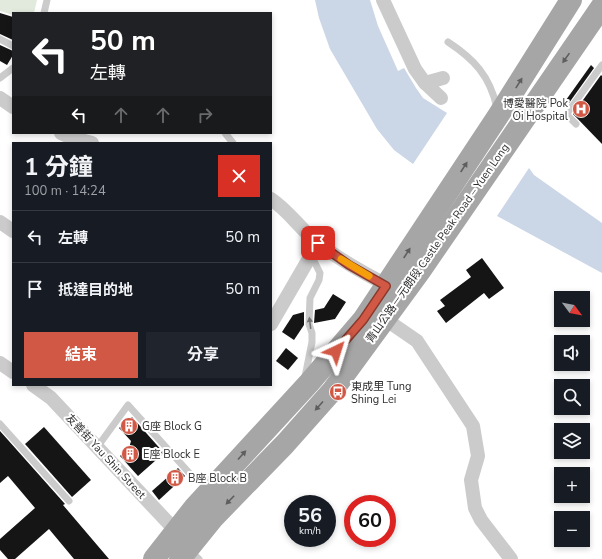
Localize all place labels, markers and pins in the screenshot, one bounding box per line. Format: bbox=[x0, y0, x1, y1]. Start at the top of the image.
place label: 博愛醫院 Pok Oi Hospital bbox=[503, 96, 569, 124]
hospital icon: 博愛醫院 Pok Oi Hospital bbox=[571, 99, 591, 119]
pin bbox=[301, 226, 335, 260]
place label: 東成里 Tung Shing Lei bbox=[351, 379, 412, 407]
bus stop icon: 東成里 Tung Shing Lei bbox=[328, 382, 348, 402]
building icon: G座 Block G bbox=[119, 416, 139, 436]
place label: G座 Block G bbox=[142, 419, 202, 434]
building icon: E座 Block E bbox=[120, 444, 140, 464]
place label: E座 Block E bbox=[143, 447, 200, 462]
building icon: B座 Block B bbox=[165, 468, 185, 488]
place label: B座 Block B bbox=[188, 471, 247, 486]

